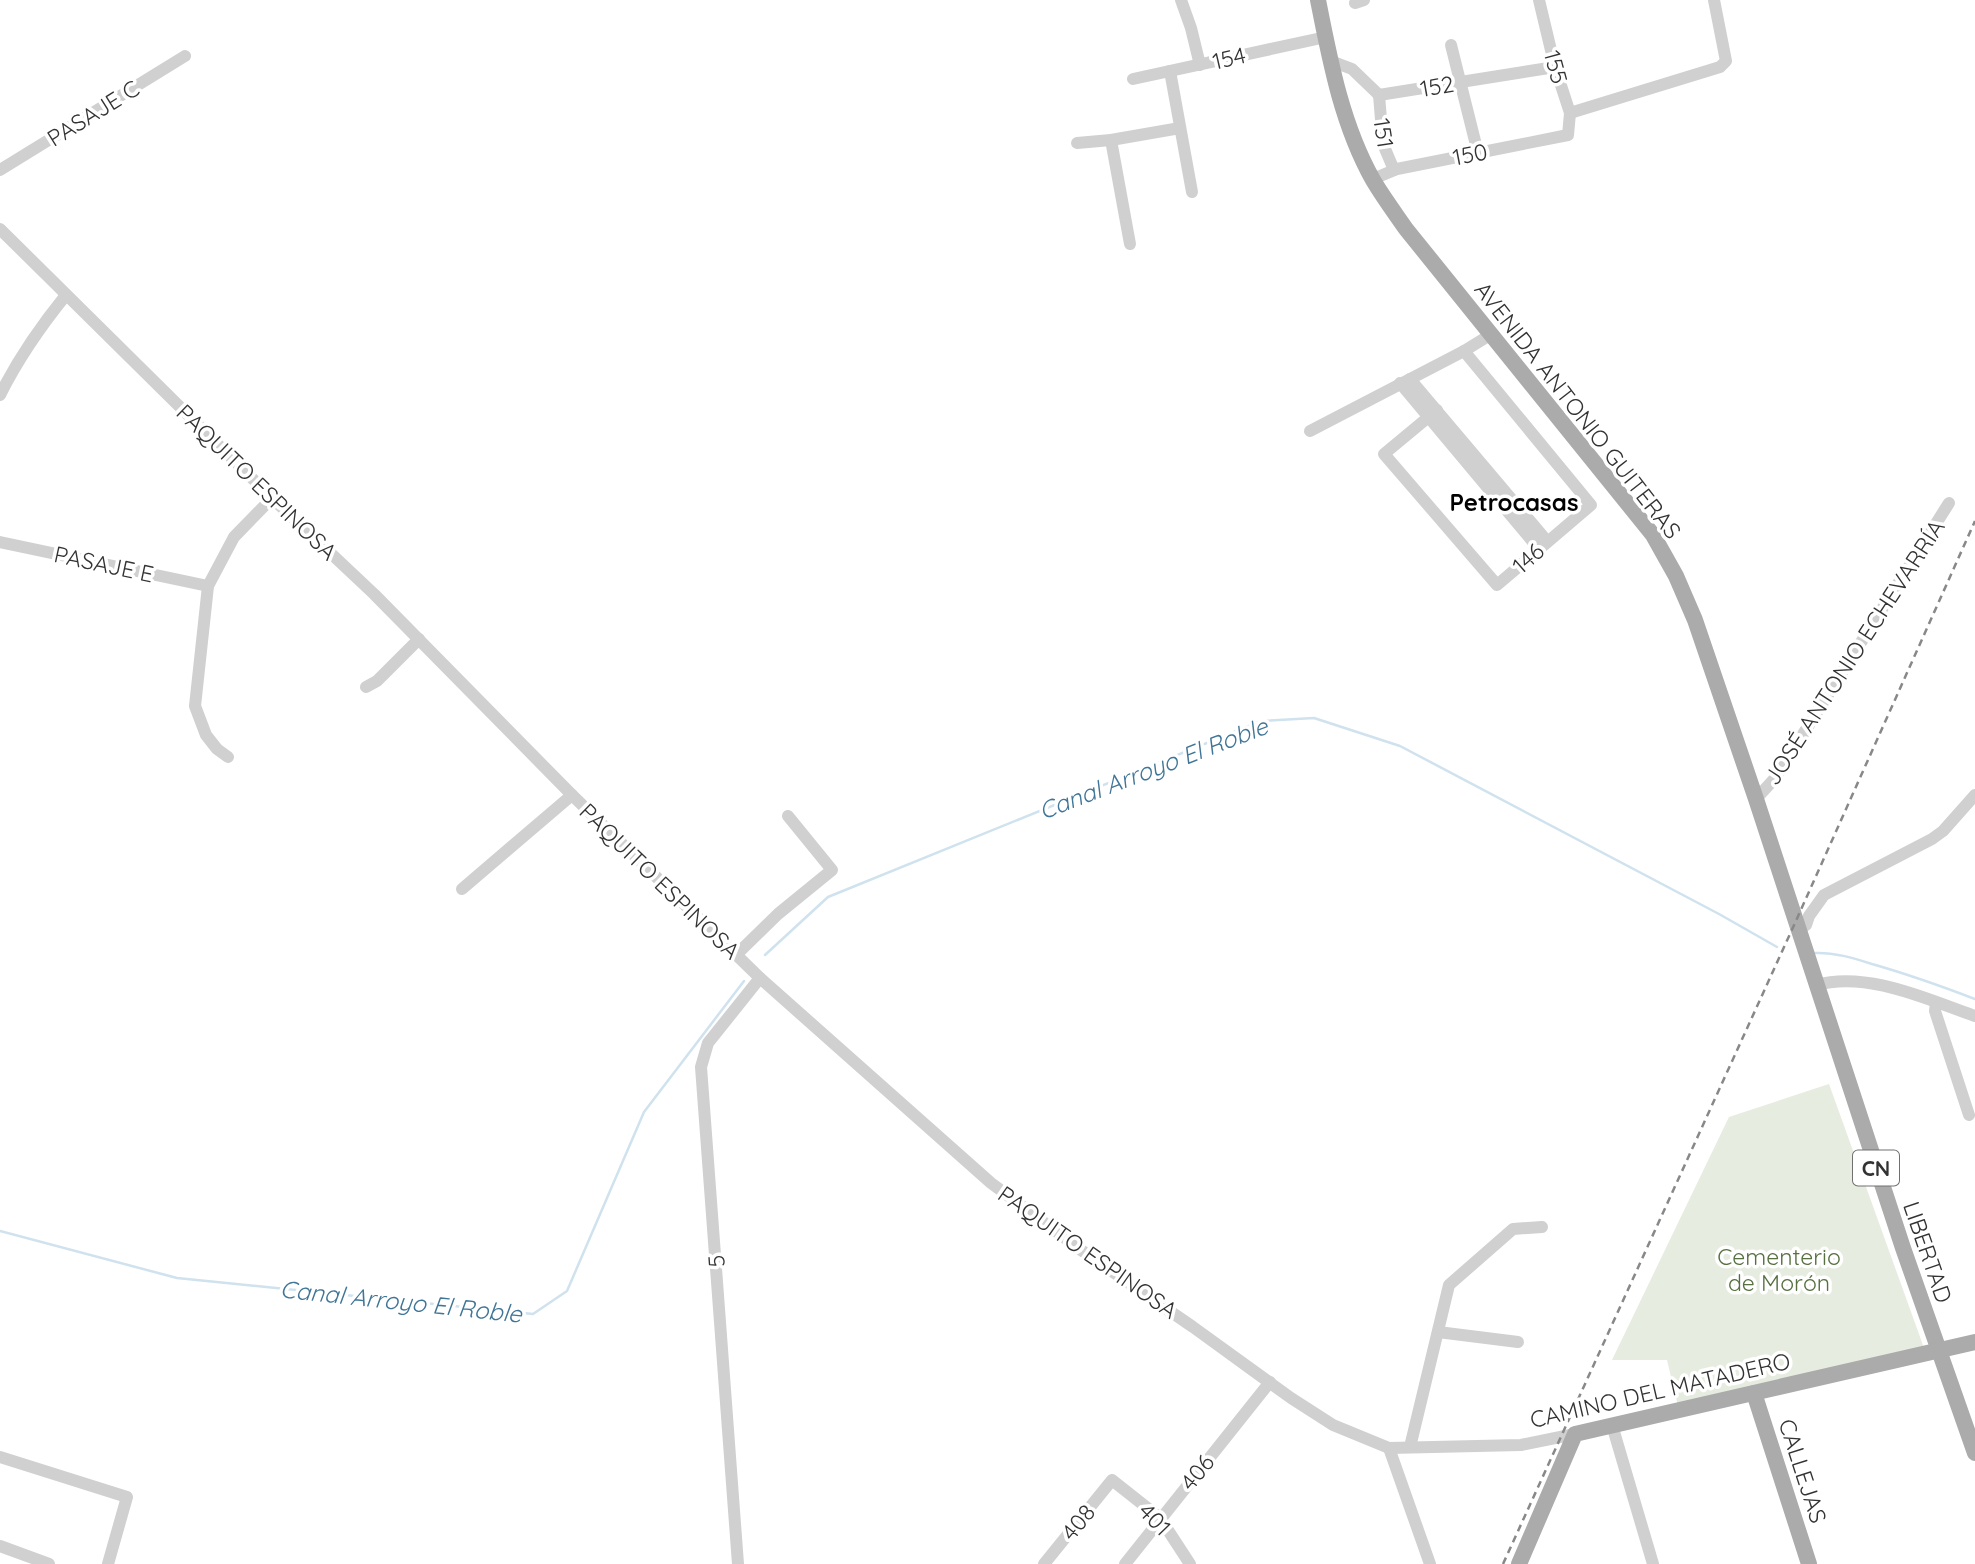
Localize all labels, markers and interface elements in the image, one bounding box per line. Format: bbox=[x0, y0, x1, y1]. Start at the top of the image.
street label: 154 bbox=[1210, 40, 1248, 76]
street label: 155 bbox=[1538, 47, 1574, 87]
street label: 152 bbox=[1418, 69, 1456, 103]
street label: PASAJE C bbox=[42, 73, 144, 153]
street label: 151 bbox=[1367, 116, 1401, 150]
street label: 150 bbox=[1450, 136, 1490, 172]
street label: AVENIDA ANTONIO GUITERAS bbox=[1469, 276, 1687, 544]
street label: PAQUITO ESPINOSA bbox=[171, 398, 344, 566]
district label: Petrocasas bbox=[1449, 487, 1579, 517]
street label: JOSÉ ANTONIO ECHEVARRÍA bbox=[1757, 514, 1951, 790]
street label: 146 bbox=[1506, 536, 1550, 580]
street label: PASAJE E bbox=[52, 539, 156, 589]
water label: Canal Arroyo El Roble bbox=[1034, 710, 1273, 826]
street label: PAQUITO ESPINOSA bbox=[574, 797, 747, 965]
road number: CN bbox=[1853, 1150, 1899, 1186]
street label: PAQUITO ESPINOSA bbox=[993, 1179, 1183, 1325]
street label: LIBERTAD bbox=[1897, 1198, 1959, 1306]
park label: Cementerio de Morón bbox=[1717, 1242, 1841, 1297]
street label: 5 bbox=[701, 1254, 731, 1268]
water label: Canal Arroyo El Roble bbox=[279, 1273, 525, 1329]
street label: CAMINO DEL MATADERO bbox=[1527, 1346, 1793, 1434]
street label: CALLEJAS bbox=[1773, 1415, 1833, 1527]
street label: 406 bbox=[1174, 1448, 1220, 1496]
street label: 401 bbox=[1133, 1497, 1177, 1541]
street label: 408 bbox=[1055, 1498, 1101, 1546]

